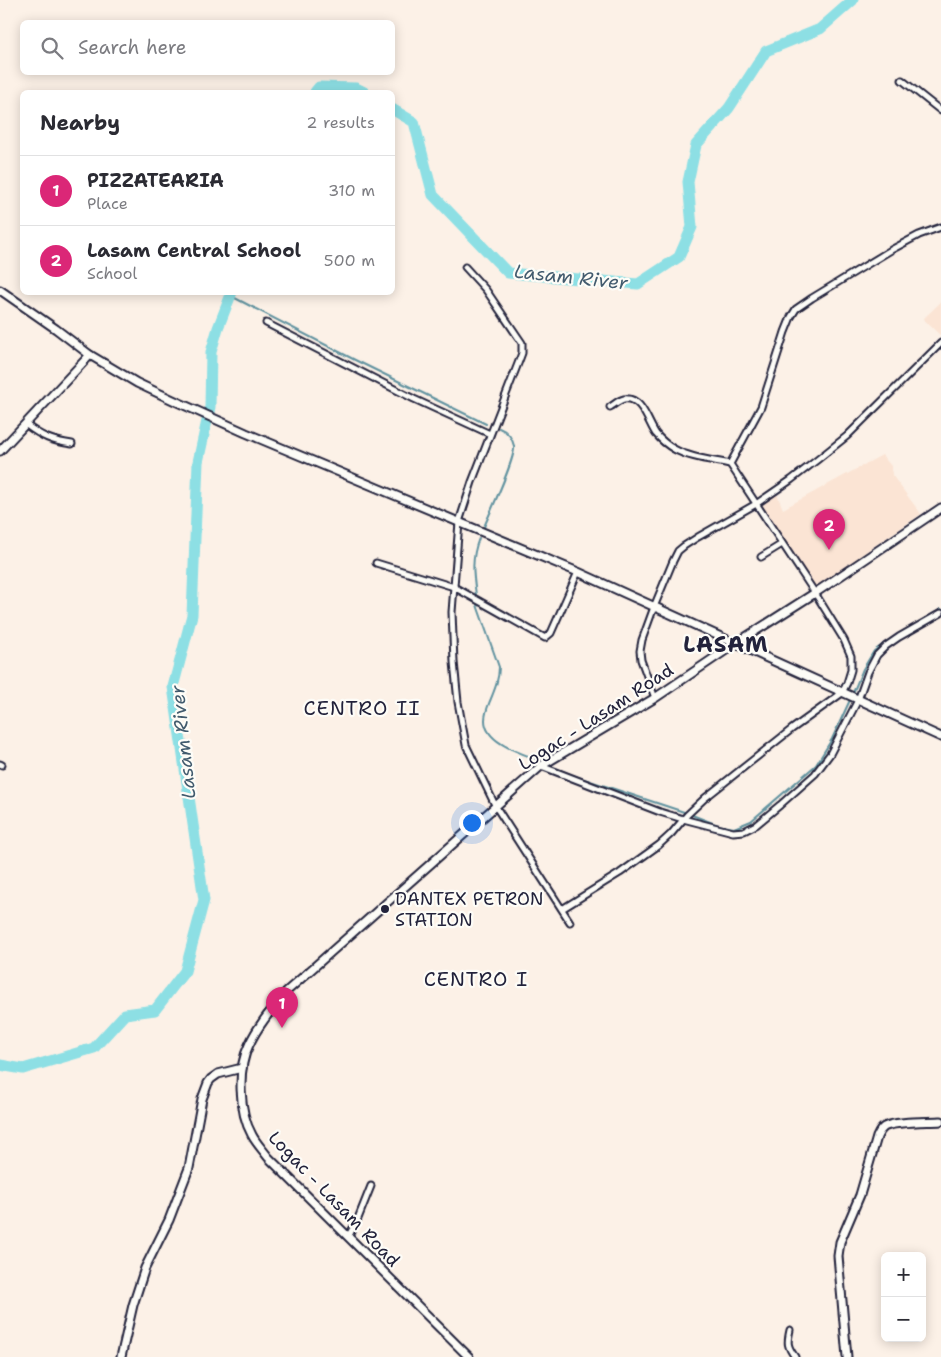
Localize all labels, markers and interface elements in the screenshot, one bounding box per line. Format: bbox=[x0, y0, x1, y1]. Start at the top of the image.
search box bbox=[20, 20, 395, 75]
icon: search bbox=[38, 34, 66, 62]
text: Search here bbox=[78, 35, 187, 60]
text: Nearby bbox=[40, 109, 120, 137]
text: 2 results bbox=[306, 112, 375, 133]
text: PIZZATEARIA bbox=[87, 168, 224, 193]
text: 1 bbox=[52, 180, 60, 201]
text: 310 m bbox=[328, 180, 375, 201]
text: Place bbox=[87, 193, 128, 214]
text: Lasam Central School bbox=[87, 238, 301, 263]
text: 2 bbox=[50, 250, 62, 271]
text: 500 m bbox=[324, 250, 375, 271]
water label: Lasam River bbox=[513, 259, 630, 296]
text: School bbox=[87, 263, 137, 284]
pin: 2 bbox=[813, 509, 845, 550]
district label: LASAM bbox=[683, 630, 769, 659]
street label: Logac - Lasam Road bbox=[514, 658, 678, 776]
water label: Lasam River bbox=[164, 683, 201, 800]
district label: CENTRO II bbox=[304, 695, 421, 721]
your location bbox=[459, 810, 485, 836]
place label: DANTEX PETRON STATION bbox=[395, 887, 544, 932]
marker: DANTEX PETRON STATION bbox=[379, 903, 391, 915]
district label: CENTRO I bbox=[424, 966, 528, 992]
pin: 1 bbox=[266, 987, 298, 1028]
street label: Logac - Lasam Road bbox=[263, 1126, 405, 1272]
map controls bbox=[881, 1252, 926, 1342]
button: + bbox=[881, 1252, 926, 1297]
button: − bbox=[881, 1297, 926, 1342]

